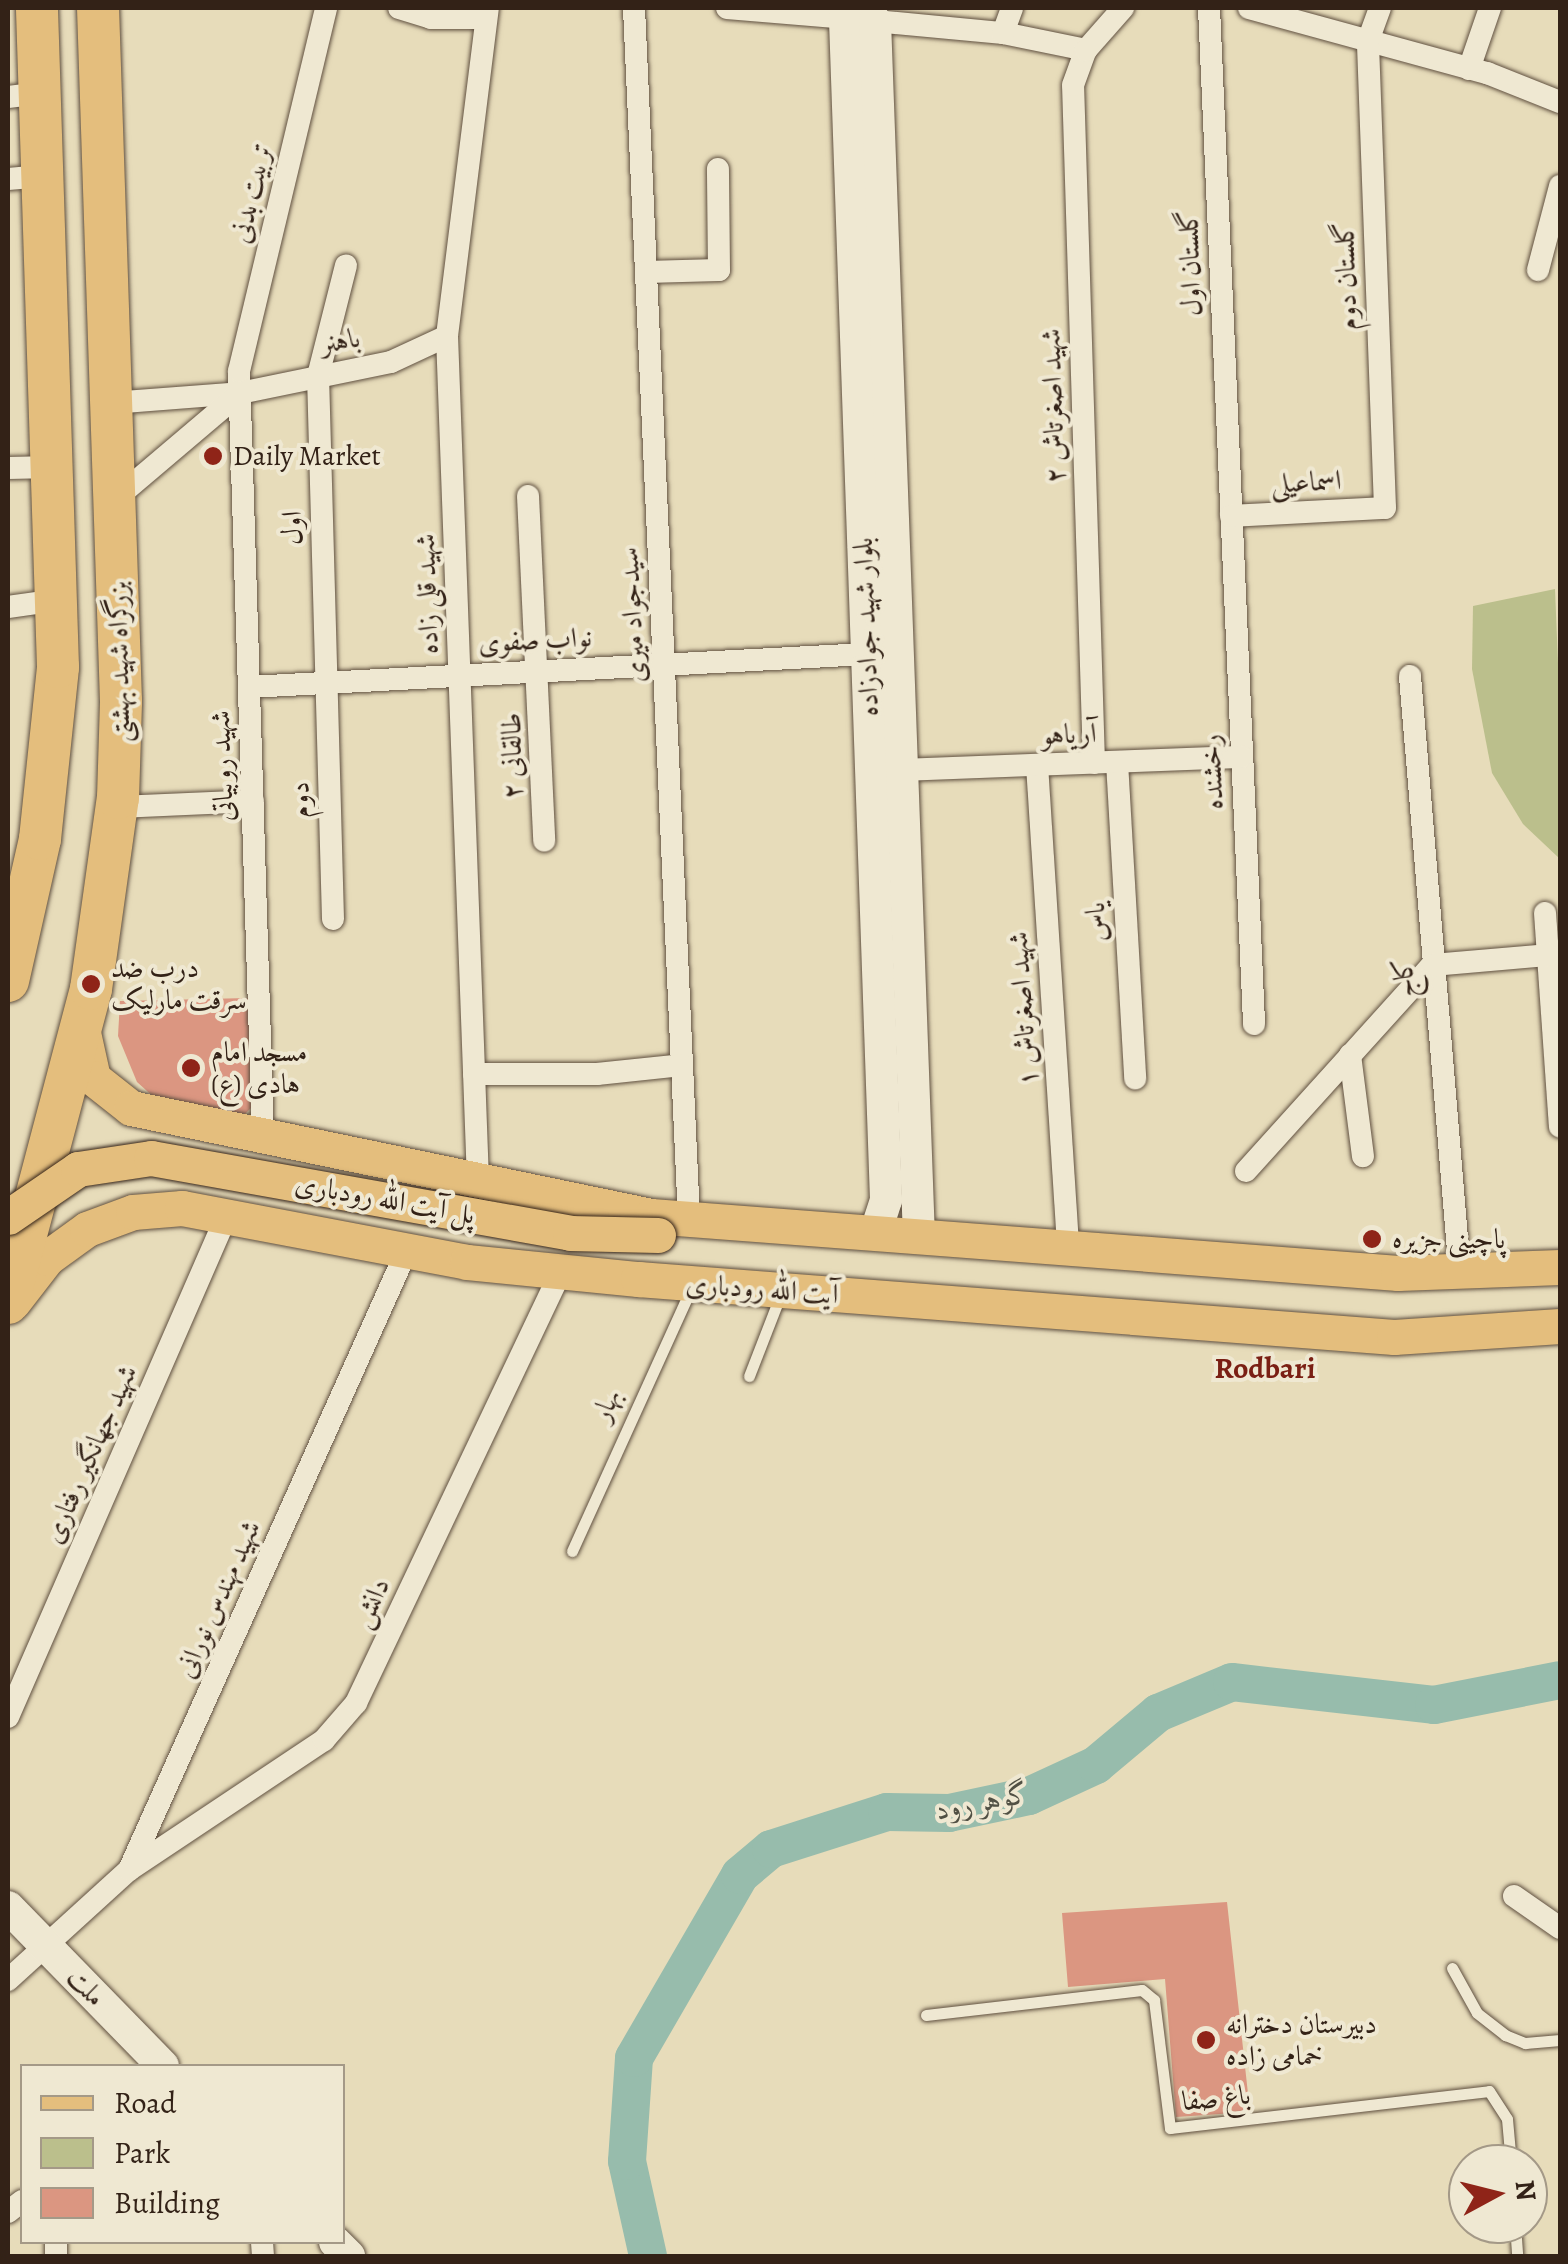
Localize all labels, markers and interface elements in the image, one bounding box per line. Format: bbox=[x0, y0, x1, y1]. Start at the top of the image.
street label: تربیت بدنی bbox=[223, 140, 279, 246]
street label: گلستان اول bbox=[1171, 209, 1209, 317]
street label: گلستان دوم bbox=[1327, 221, 1365, 331]
street label: باهنر bbox=[317, 321, 363, 361]
street label: شهید اصغرتاش ۲ bbox=[1034, 328, 1072, 484]
place label: Daily Market bbox=[233, 439, 381, 473]
marker: Daily Market bbox=[202, 445, 224, 467]
street label: اسماعیلی bbox=[1270, 463, 1342, 501]
street label: اول bbox=[275, 511, 309, 545]
street label: شهید قلی زاده bbox=[408, 533, 446, 655]
street label: بلوار شهید جوادزاده bbox=[846, 537, 886, 717]
street label: سیدجواد میری bbox=[612, 546, 652, 684]
street label: بزرگراه شهید بهشتی bbox=[101, 581, 137, 743]
street label: نواب صفوی bbox=[477, 620, 593, 660]
street label: شهید روبیاتی bbox=[203, 710, 241, 822]
street label: طالقانی ۲ bbox=[494, 712, 530, 800]
street label: آریاهو bbox=[1041, 716, 1097, 752]
street label: رخشنده bbox=[1193, 733, 1231, 811]
street label: دوم bbox=[283, 781, 317, 819]
street label: یاس bbox=[1078, 901, 1114, 943]
street label: شهید اصغرتاش ۱ bbox=[1001, 931, 1045, 1087]
place label: درب ضد سرقت مارلیک bbox=[111, 951, 247, 1017]
street label: کاج bbox=[1385, 956, 1423, 1000]
marker: درب ضد سرقت مارلیک bbox=[80, 973, 102, 995]
place label: مسجد امام هادی (ع) bbox=[211, 1035, 308, 1101]
marker: مسجد امام هادی (ع) bbox=[180, 1057, 202, 1079]
street label: پل آیت الله رودباری bbox=[293, 1167, 477, 1231]
place label: پاچینی جزیره bbox=[1392, 1222, 1505, 1256]
marker: پاچینی جزیره bbox=[1361, 1228, 1383, 1250]
street label: آیت الله رودباری bbox=[685, 1267, 839, 1311]
district label: Rodbari bbox=[1215, 1350, 1315, 1386]
street label: شهید جهانگیر رفتاری bbox=[36, 1360, 144, 1548]
street label: بهار bbox=[584, 1383, 628, 1427]
street label: شهید مهندس نورانی bbox=[168, 1515, 268, 1683]
street label: دانش bbox=[345, 1572, 397, 1634]
water label: گوهر رود bbox=[932, 1774, 1034, 1828]
street label: ملت bbox=[60, 1961, 112, 2013]
place label: دبیرستان دخترانه خمامی زاده bbox=[1226, 2007, 1377, 2073]
marker: دبیرستان دخترانه خمامی زاده bbox=[1195, 2029, 1217, 2051]
legend bbox=[20, 2064, 345, 2244]
street label: باغ صفا bbox=[1180, 2078, 1252, 2118]
text: Road bbox=[114, 2083, 176, 2123]
text: Park bbox=[114, 2133, 170, 2173]
north arrow bbox=[1448, 2144, 1548, 2244]
text: N bbox=[1506, 2178, 1546, 2203]
text: Building bbox=[114, 2183, 220, 2223]

